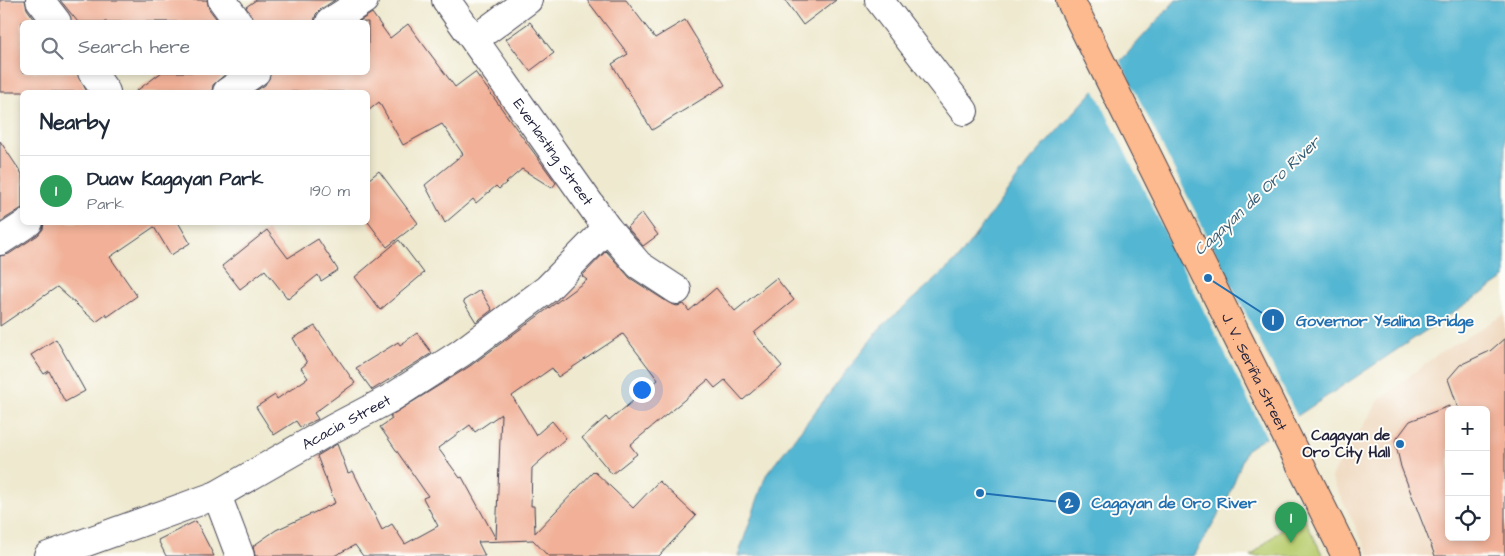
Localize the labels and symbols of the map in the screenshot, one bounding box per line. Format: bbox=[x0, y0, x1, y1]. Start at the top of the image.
street label: Everlasting Street bbox=[508, 94, 598, 210]
water label: Cagayan de Oro River bbox=[1189, 130, 1327, 261]
callout: Governor Ysalina Bridge bbox=[1261, 305, 1484, 336]
street label: J. V. Seriña Street bbox=[1216, 309, 1293, 434]
text: 1 bbox=[1272, 310, 1274, 331]
text: Governor Ysalina Bridge bbox=[1296, 310, 1474, 334]
your location bbox=[629, 377, 655, 403]
street label: Acacia Street bbox=[298, 389, 394, 455]
place label: Cagayan de Oro City Hall bbox=[1303, 425, 1391, 464]
marker: Cagayan de Oro City Hall bbox=[1394, 438, 1406, 450]
callout: Cagayan de Oro River bbox=[1056, 487, 1266, 518]
text: Cagayan de Oro River bbox=[1091, 492, 1257, 516]
text: 2 bbox=[1064, 493, 1074, 514]
pin: 1 bbox=[1275, 502, 1307, 543]

